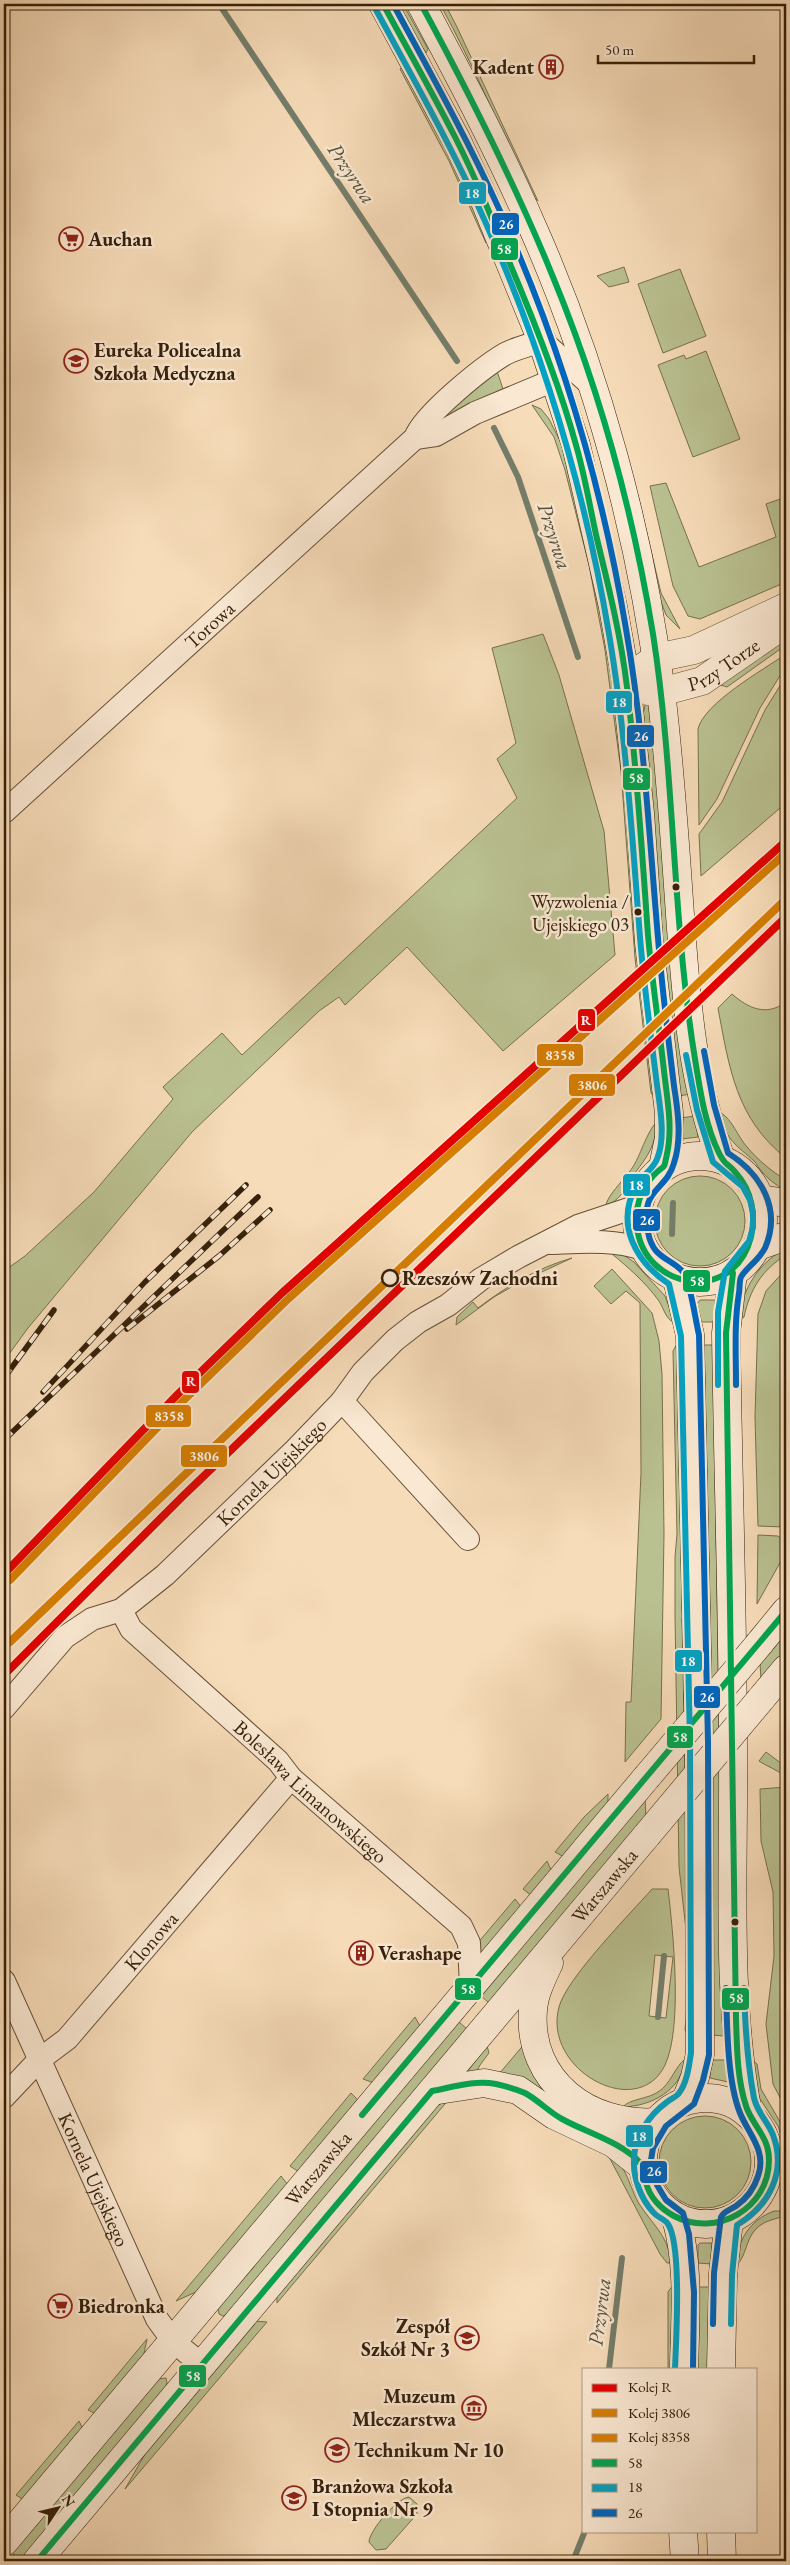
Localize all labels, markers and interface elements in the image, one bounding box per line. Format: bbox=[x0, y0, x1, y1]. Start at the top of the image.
scale bar bbox=[598, 32, 754, 64]
text: 50 m bbox=[605, 40, 634, 59]
place label: Kadent bbox=[472, 54, 534, 80]
building icon: Kadent bbox=[538, 54, 564, 80]
water label: Przyrwa bbox=[322, 137, 382, 209]
line badge: 18 bbox=[458, 181, 487, 205]
text: 18 bbox=[465, 184, 479, 202]
line badge: 26 bbox=[491, 212, 520, 236]
text: 26 bbox=[499, 215, 514, 233]
supermarket icon: Auchan bbox=[58, 226, 84, 252]
place label: Auchan bbox=[87, 226, 153, 252]
line badge: 58 bbox=[490, 237, 519, 261]
text: 58 bbox=[497, 240, 511, 258]
place label: Eureka Policealna Szkoła Medyczna bbox=[94, 337, 241, 386]
school or university icon: Eureka Policealna Szkoła Medyczna bbox=[63, 348, 89, 374]
water label: Przyrwa bbox=[532, 499, 578, 573]
street label: Torowa bbox=[179, 595, 240, 654]
street label: Przy Torze bbox=[685, 632, 765, 697]
line badge: 18 bbox=[605, 690, 633, 714]
text: 18 bbox=[612, 693, 626, 711]
line badge: 26 bbox=[626, 724, 655, 748]
text: 26 bbox=[634, 727, 649, 745]
line badge: 58 bbox=[622, 767, 651, 791]
text: 58 bbox=[629, 769, 643, 787]
unlabelled marker bbox=[671, 882, 681, 892]
place label: Wyzwolenia / Ujejskiego 03 bbox=[531, 889, 629, 937]
marker: Wyzwolenia / Ujejskiego 03 bbox=[633, 907, 643, 917]
line badge: R bbox=[577, 1008, 596, 1032]
text: R bbox=[581, 1011, 592, 1029]
line badge: 8358 bbox=[536, 1043, 584, 1067]
text: 8358 bbox=[545, 1046, 575, 1064]
line badge: 3806 bbox=[568, 1073, 616, 1097]
text: 3806 bbox=[577, 1076, 607, 1094]
line badge: 18 bbox=[622, 1173, 651, 1197]
text: 18 bbox=[629, 1176, 643, 1194]
line badge: 26 bbox=[632, 1208, 661, 1232]
text: 26 bbox=[640, 1211, 655, 1229]
place label: Rzeszów Zachodni bbox=[402, 1265, 558, 1291]
marker: Rzeszów Zachodni bbox=[381, 1269, 399, 1287]
line badge: 58 bbox=[682, 1269, 711, 1293]
text: 58 bbox=[690, 1272, 704, 1290]
line badge: R bbox=[181, 1370, 200, 1394]
text: R bbox=[186, 1372, 197, 1390]
line badge: 8358 bbox=[145, 1404, 192, 1428]
text: 8358 bbox=[154, 1407, 184, 1425]
street label: Kornela Ujejskiego bbox=[211, 1412, 332, 1532]
line badge: 3806 bbox=[180, 1444, 228, 1468]
text: 3806 bbox=[189, 1447, 219, 1465]
line badge: 18 bbox=[674, 1649, 703, 1673]
text: 18 bbox=[681, 1652, 695, 1670]
line badge: 26 bbox=[693, 1685, 721, 1709]
text: 26 bbox=[700, 1688, 715, 1706]
street label: Bolesława Limanowskiego bbox=[228, 1714, 393, 1869]
line badge: 58 bbox=[666, 1725, 694, 1749]
text: 58 bbox=[673, 1728, 687, 1746]
street label: Warszawska bbox=[565, 1843, 643, 1929]
street label: Klonowa bbox=[118, 1906, 184, 1976]
unlabelled marker bbox=[730, 1917, 740, 1927]
building icon: Verashape bbox=[348, 1940, 374, 1966]
place label: Verashape bbox=[378, 1940, 462, 1966]
line badge: 58 bbox=[454, 1977, 482, 2001]
text: 58 bbox=[461, 1980, 475, 1998]
line badge: 58 bbox=[721, 1987, 750, 2011]
text: 58 bbox=[729, 1989, 743, 2007]
street label: Kornela Ujejskiego bbox=[52, 2109, 136, 2251]
line badge: 18 bbox=[625, 2124, 654, 2148]
street label: Warszawska bbox=[279, 2126, 357, 2211]
text: 18 bbox=[632, 2127, 646, 2145]
line badge: 26 bbox=[639, 2160, 668, 2184]
text: 26 bbox=[647, 2162, 662, 2180]
water label: Przyrwa bbox=[581, 2276, 617, 2348]
supermarket icon: Biedronka bbox=[47, 2293, 73, 2319]
place label: Biedronka bbox=[78, 2293, 165, 2319]
place label: Zespół Szkół Nr 3 bbox=[361, 2313, 450, 2362]
school or university icon: Zespół Szkół Nr 3 bbox=[454, 2325, 480, 2351]
line badge: 58 bbox=[178, 2364, 207, 2388]
text: 58 bbox=[186, 2367, 200, 2385]
legend bbox=[582, 2368, 758, 2532]
text: Kolej R bbox=[628, 2377, 672, 2396]
place label: Muzeum Mleczarstwa bbox=[352, 2383, 456, 2432]
museum icon: Muzeum Mleczarstwa bbox=[461, 2395, 487, 2421]
text: Kolej 3806 bbox=[628, 2403, 690, 2422]
text: Kolej 8358 bbox=[628, 2427, 690, 2446]
school or university icon: Technikum Nr 10 bbox=[324, 2437, 350, 2463]
place label: Technikum Nr 10 bbox=[354, 2437, 504, 2463]
text: 58 bbox=[628, 2453, 642, 2472]
place label: Branżowa Szkoła I Stopnia Nr 9 bbox=[312, 2473, 453, 2522]
text: 18 bbox=[628, 2477, 642, 2496]
north arrow bbox=[32, 2482, 82, 2532]
school or university icon: Branżowa Szkoła I Stopnia Nr 9 bbox=[281, 2485, 307, 2511]
text: N bbox=[58, 2491, 80, 2511]
text: 26 bbox=[628, 2503, 642, 2522]

